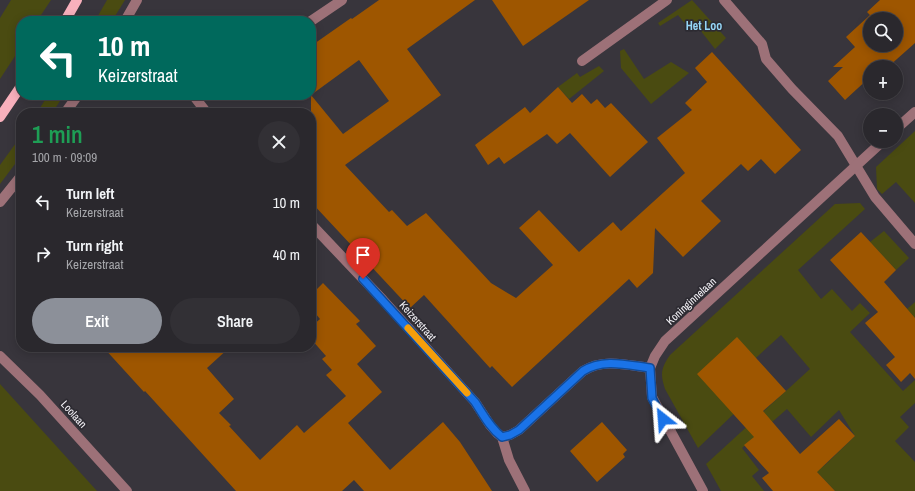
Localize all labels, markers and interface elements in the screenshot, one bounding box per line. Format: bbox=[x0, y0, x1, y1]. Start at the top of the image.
map controls bbox=[863, 12, 903, 148]
button: search bbox=[863, 12, 903, 52]
district label: Het Loo bbox=[686, 18, 722, 34]
text: 10 m bbox=[98, 27, 150, 65]
icon: left bbox=[32, 32, 84, 84]
button: + bbox=[863, 60, 903, 100]
text: Keizerstraat bbox=[98, 63, 178, 88]
button: − bbox=[863, 108, 903, 148]
text: 1 min bbox=[32, 118, 83, 150]
button: close bbox=[258, 121, 300, 163]
text: 100 m · 09:09 bbox=[32, 149, 97, 166]
text: Turn left bbox=[66, 183, 114, 204]
icon: left bbox=[32, 191, 54, 213]
text: 10 m bbox=[273, 192, 300, 213]
text: Keizerstraat bbox=[66, 204, 123, 221]
text: Turn right bbox=[66, 235, 123, 256]
pin bbox=[346, 238, 380, 279]
icon: right bbox=[32, 243, 54, 265]
text: 40 m bbox=[273, 244, 300, 265]
icon: arrive bbox=[352, 244, 374, 266]
text: Keizerstraat bbox=[66, 256, 123, 273]
street label: Koninginnelaan bbox=[663, 274, 719, 328]
button: Exit bbox=[32, 298, 162, 344]
button: Share bbox=[170, 298, 300, 344]
street label: Keizerstraat bbox=[397, 298, 440, 344]
street label: Loolaan bbox=[58, 397, 90, 431]
position arrow bbox=[642, 398, 684, 440]

